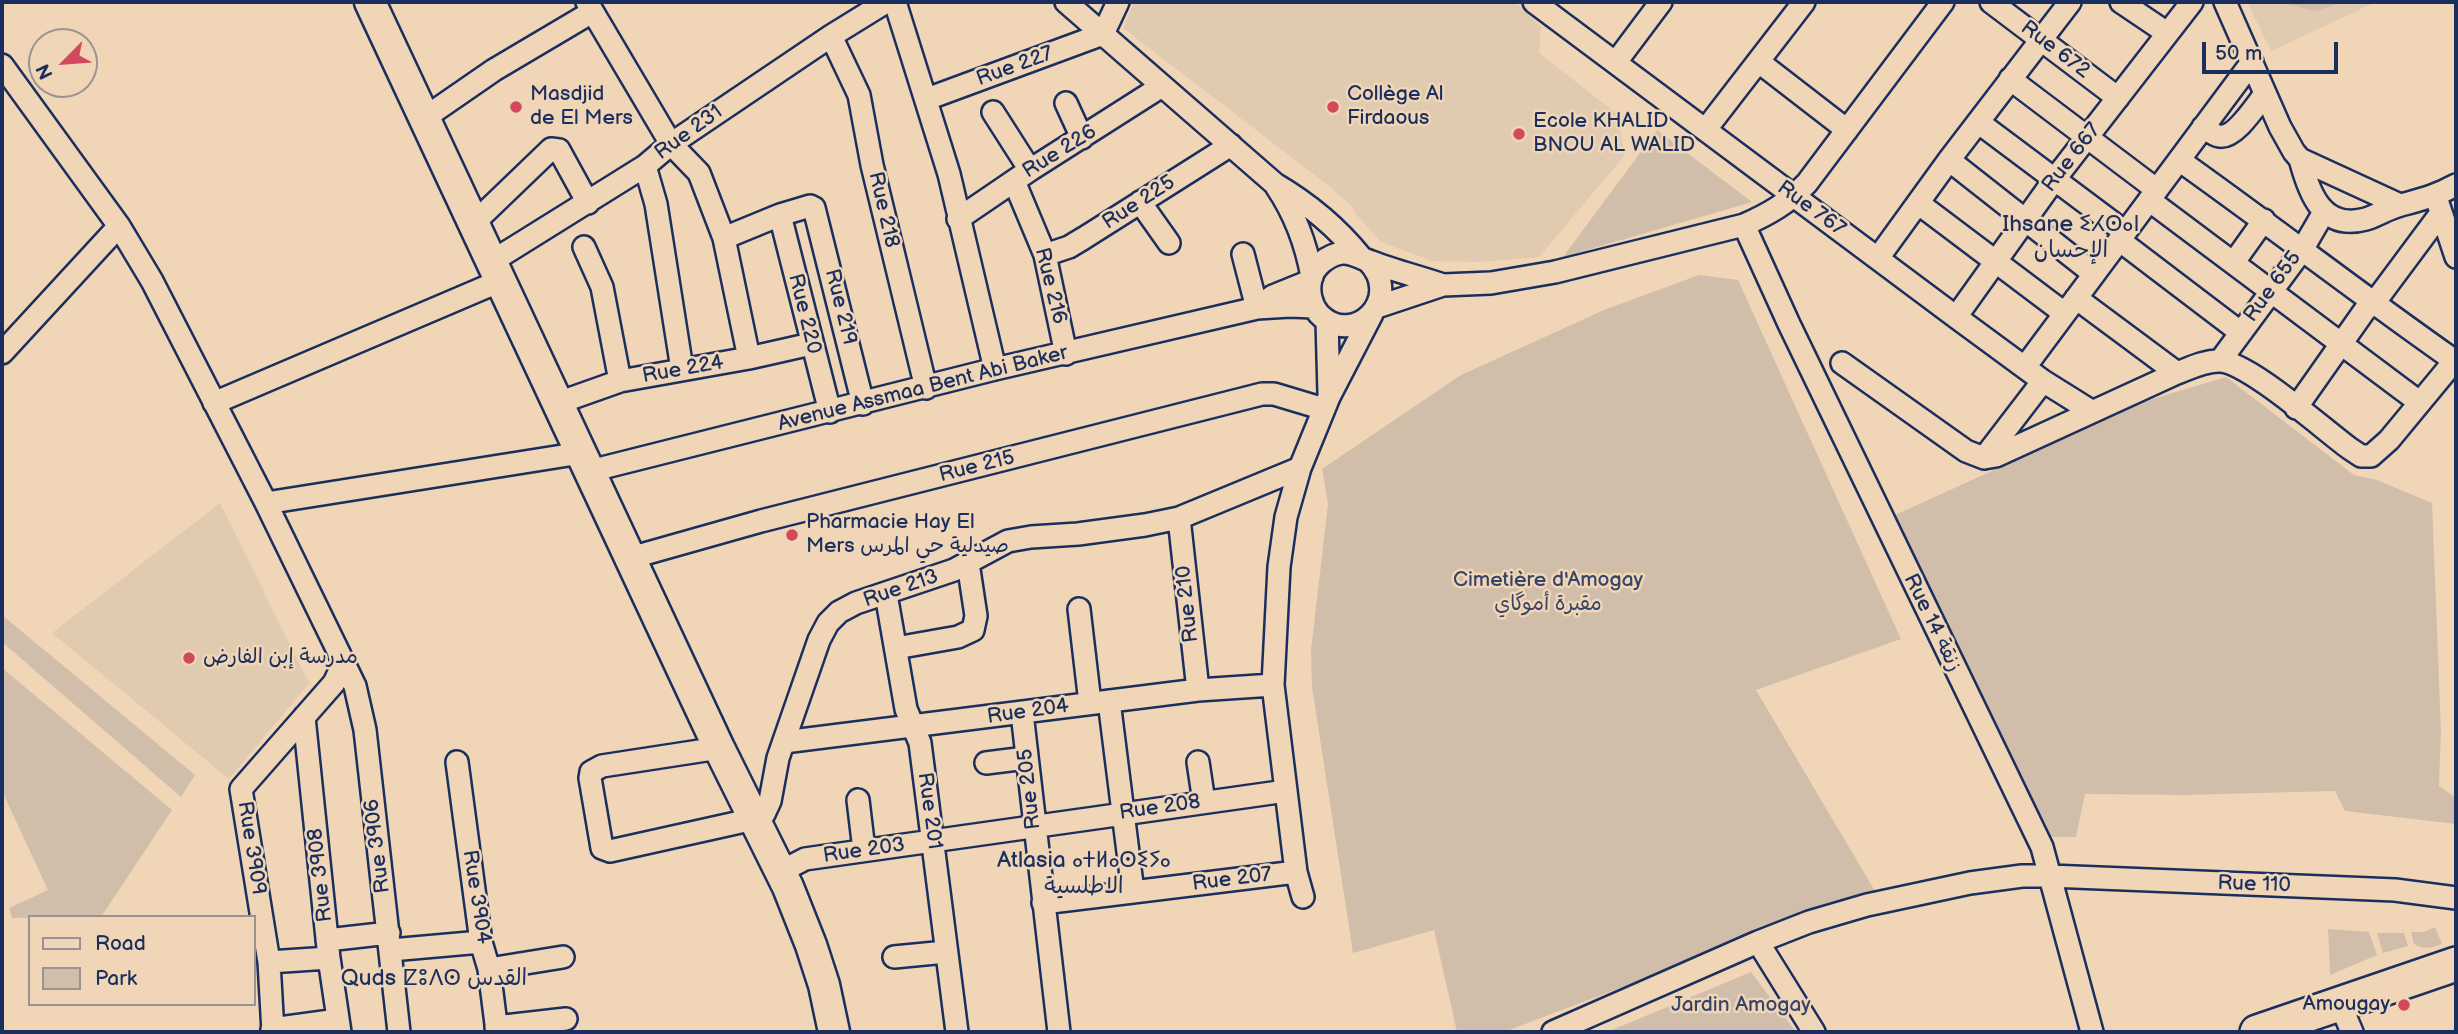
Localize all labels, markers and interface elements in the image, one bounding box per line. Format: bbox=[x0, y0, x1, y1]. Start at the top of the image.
street label: Rue 672 bbox=[2015, 16, 2095, 84]
north arrow bbox=[28, 28, 98, 98]
scale bar bbox=[2206, 28, 2342, 72]
text: 50 m bbox=[2215, 41, 2262, 66]
street label: Rue 227 bbox=[973, 42, 1057, 92]
text: N bbox=[32, 60, 59, 83]
place label: Masdjid de El Mers bbox=[530, 82, 633, 132]
place label: Collège Al Firdaous bbox=[1347, 82, 1444, 132]
marker: Masdjid de El Mers bbox=[508, 99, 524, 115]
marker: Collège Al Firdaous bbox=[1325, 99, 1341, 115]
street label: Rue 231 bbox=[650, 100, 728, 166]
place label: Ecole KHALID BNOU AL WALID bbox=[1533, 109, 1695, 159]
street label: Rue 667 bbox=[2037, 118, 2107, 198]
street label: Rue 226 bbox=[1018, 119, 1102, 185]
marker: Ecole KHALID BNOU AL WALID bbox=[1511, 126, 1527, 142]
street label: Rue 218 bbox=[862, 170, 904, 250]
street label: Rue 225 bbox=[1098, 170, 1180, 236]
street label: Rue 767 bbox=[1772, 176, 1850, 242]
district label: Ihsane ⵉⵃⵙⴰⵏ الإحسان bbox=[2002, 211, 2140, 265]
street label: Rue 216 bbox=[1028, 245, 1072, 327]
street label: Rue 655 bbox=[2239, 247, 2307, 327]
street label: Rue 219 bbox=[818, 267, 862, 347]
street label: Rue 220 bbox=[782, 271, 826, 357]
street label: Avenue Assmaa Bent Abi Baker bbox=[775, 341, 1071, 437]
street label: Rue 224 bbox=[640, 350, 726, 390]
street label: Rue 215 bbox=[937, 445, 1017, 489]
place label: Pharmacie Hay El Mers صيدلية حي المرس bbox=[806, 510, 1009, 560]
marker: Pharmacie Hay El Mers صيدلية حي المرس bbox=[784, 527, 800, 543]
street label: Rue 213 bbox=[860, 564, 942, 614]
street label: Rue 210 bbox=[1171, 564, 1205, 644]
park label: Cimetière d'Amogay مقبرة أموگاي bbox=[1453, 568, 1643, 618]
street label: Rue 14 زنقة bbox=[1897, 570, 1967, 676]
place label: مدرسة إبن الفارض bbox=[203, 645, 358, 671]
marker: مدرسة إبن الفارض bbox=[181, 650, 197, 666]
street label: Rue 204 bbox=[985, 694, 1071, 730]
street label: Rue 205 bbox=[1013, 747, 1047, 831]
street label: Rue 201 bbox=[911, 771, 947, 851]
street label: Rue 208 bbox=[1118, 790, 1202, 826]
street label: Rue 3906 bbox=[360, 797, 396, 895]
street label: Rue 3909 bbox=[231, 799, 271, 897]
street label: Rue 3908 bbox=[304, 827, 338, 923]
street label: Rue 203 bbox=[821, 833, 907, 869]
district label: Atlasia ⴰⵜⵍⴰⵙⵉⵢⴰ الاطلسية bbox=[997, 847, 1171, 901]
street label: Rue 3904 bbox=[456, 848, 496, 946]
street label: Rue 207 bbox=[1191, 863, 1273, 897]
street label: Rue 110 bbox=[2217, 871, 2291, 899]
legend bbox=[28, 915, 256, 1006]
text: Road bbox=[95, 931, 146, 956]
district label: Quds ⵇⵓⴷⵙ القدس bbox=[341, 965, 527, 993]
text: Park bbox=[95, 966, 137, 991]
place label: Amougay bbox=[2303, 992, 2390, 1018]
park label: Jardin Amogay bbox=[1671, 993, 1811, 1019]
marker: Amougay bbox=[2396, 997, 2412, 1013]

